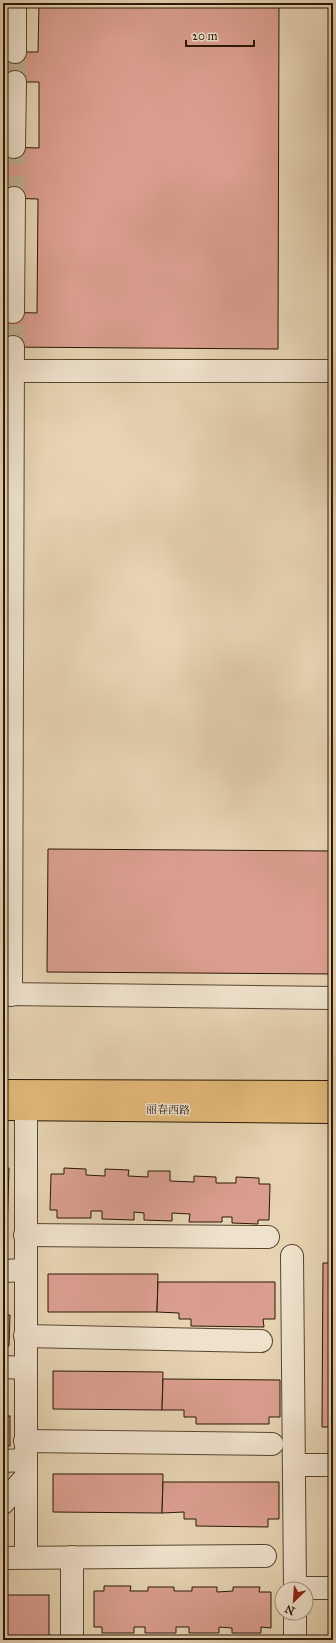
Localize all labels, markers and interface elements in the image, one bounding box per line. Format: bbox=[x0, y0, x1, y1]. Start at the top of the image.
scale bar bbox=[186, 22, 254, 48]
text: 20 m bbox=[192, 29, 218, 43]
street label: 丽春西路 bbox=[146, 1103, 190, 1117]
north arrow bbox=[274, 1581, 314, 1621]
text: N bbox=[282, 1601, 297, 1617]

